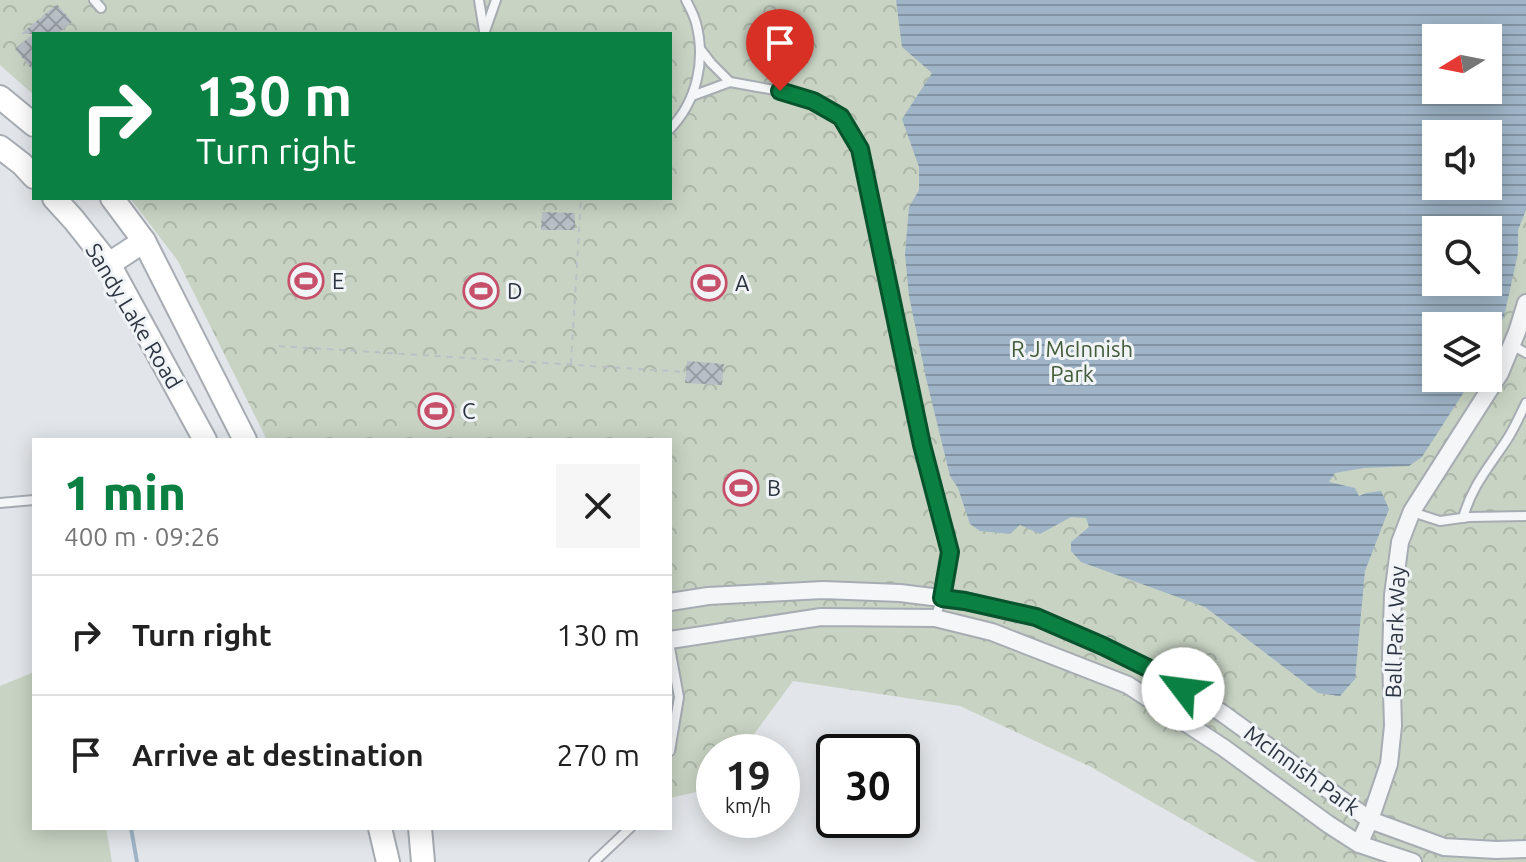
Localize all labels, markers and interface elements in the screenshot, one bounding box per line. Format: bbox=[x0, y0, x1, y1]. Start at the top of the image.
pin bbox=[746, 9, 814, 91]
icon: arrive bbox=[758, 21, 802, 65]
north arrow bbox=[1422, 24, 1502, 104]
map controls bbox=[1422, 24, 1502, 392]
icon: right bbox=[64, 64, 168, 168]
text: 130 m bbox=[196, 64, 352, 127]
button: sound bbox=[1422, 120, 1502, 200]
text: Turn right bbox=[196, 130, 356, 171]
button: search bbox=[1422, 216, 1502, 296]
street label: Sandy Lake Road bbox=[81, 239, 188, 393]
sports icon: E bbox=[287, 262, 325, 300]
sports icon: A bbox=[690, 264, 728, 302]
place label: E bbox=[332, 268, 344, 293]
place label: A bbox=[735, 270, 750, 295]
sports icon: D bbox=[462, 272, 500, 310]
place label: D bbox=[507, 278, 523, 303]
button: layers bbox=[1422, 312, 1502, 392]
park label: R J McInnish Park bbox=[1011, 336, 1133, 386]
sports icon: C bbox=[417, 392, 455, 430]
place label: C bbox=[462, 398, 476, 423]
button: close bbox=[556, 464, 640, 548]
text: 1 min bbox=[64, 465, 186, 519]
sports icon: B bbox=[722, 469, 760, 507]
place label: B bbox=[767, 475, 781, 500]
text: 400 m · 09:26 bbox=[64, 522, 220, 551]
street label: Ball Park Way bbox=[1380, 565, 1409, 699]
icon: right bbox=[64, 613, 108, 657]
text: Turn right bbox=[132, 618, 272, 652]
text: 130 m bbox=[556, 618, 640, 652]
position arrow bbox=[1141, 647, 1225, 731]
street label: McInnish Park bbox=[1240, 719, 1365, 820]
icon: arrive bbox=[64, 733, 108, 777]
speed limit sign: 30 bbox=[816, 734, 920, 838]
text: Arrive at destination bbox=[132, 738, 424, 772]
text: 270 m bbox=[556, 738, 640, 772]
text: 19 bbox=[725, 753, 771, 798]
text: km/h bbox=[725, 794, 771, 817]

